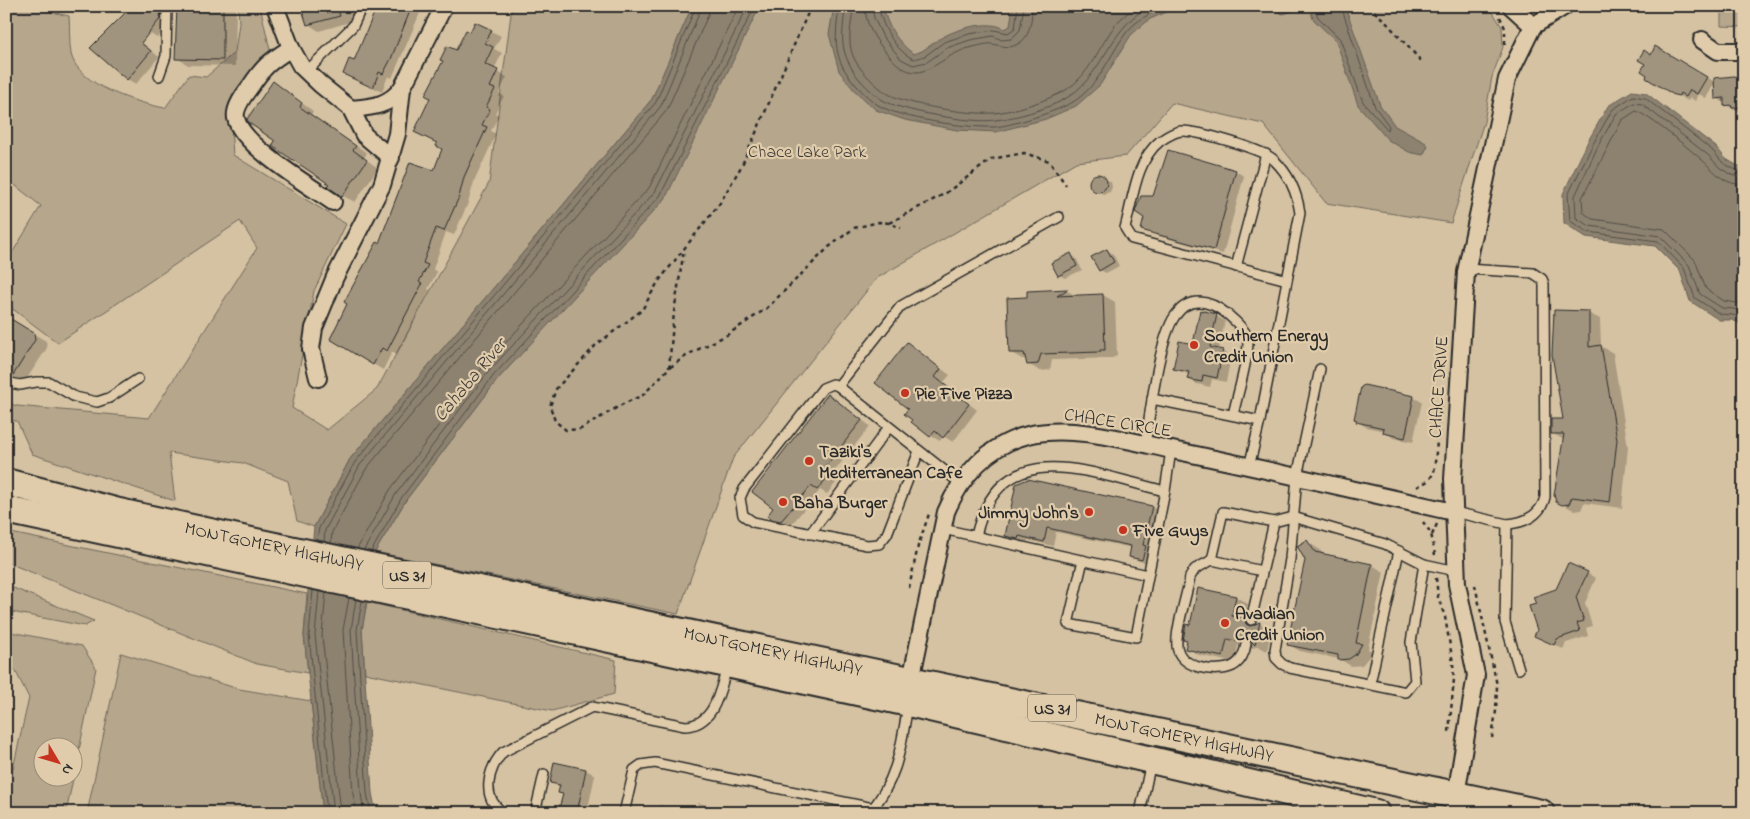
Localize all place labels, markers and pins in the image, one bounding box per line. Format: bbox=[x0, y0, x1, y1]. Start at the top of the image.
place label: Southern Energy Credit Union bbox=[1204, 324, 1328, 371]
marker: Southern Energy Credit Union bbox=[1188, 339, 1200, 351]
place label: Pie Five Pizza bbox=[915, 382, 1013, 408]
marker: Pie Five Pizza bbox=[899, 387, 911, 399]
place label: Taziki's Mediterranean Cafe bbox=[819, 440, 963, 487]
marker: Taziki's Mediterranean Cafe bbox=[803, 455, 815, 467]
place label: Baha Burger bbox=[792, 491, 888, 518]
marker: Baha Burger bbox=[777, 496, 789, 508]
place label: Jimmy John's bbox=[978, 501, 1079, 528]
marker: Jimmy John's bbox=[1083, 506, 1095, 518]
place label: Five Guys bbox=[1132, 519, 1209, 546]
marker: Five Guys bbox=[1117, 524, 1129, 536]
place label: Avadian Credit Union bbox=[1235, 602, 1324, 649]
marker: Avadian Credit Union bbox=[1219, 617, 1231, 629]

